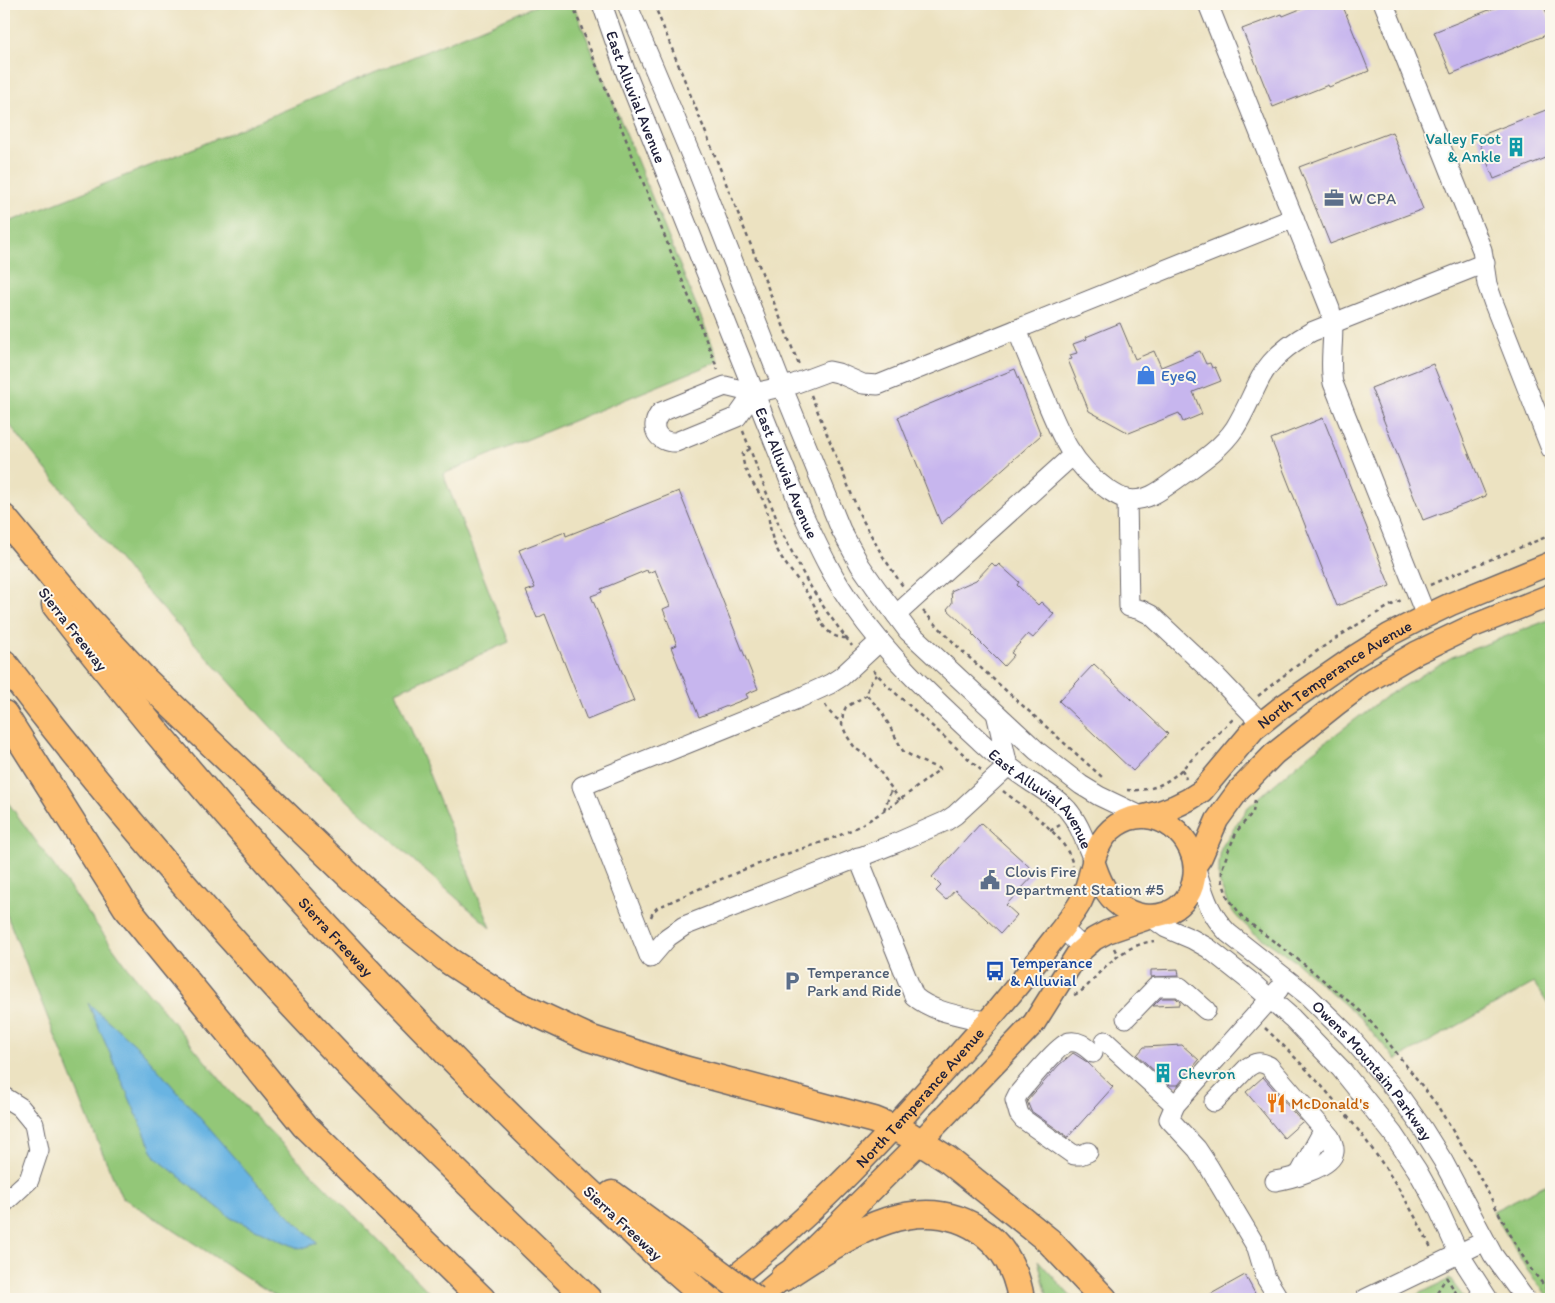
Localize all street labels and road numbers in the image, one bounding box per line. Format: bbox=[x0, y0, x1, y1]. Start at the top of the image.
street label: East Alluvial Avenue bbox=[603, 28, 671, 166]
street label: East Alluvial Avenue bbox=[752, 404, 823, 542]
street label: Sierra Freeway bbox=[34, 583, 112, 675]
street label: North Temperance Avenue bbox=[1253, 616, 1415, 732]
street label: East Alluvial Avenue bbox=[985, 744, 1097, 852]
street label: Sierra Freeway bbox=[295, 893, 378, 981]
street label: Owens Mountain Parkway bbox=[1308, 996, 1437, 1144]
street label: North Temperance Avenue bbox=[851, 1023, 988, 1171]
street label: Sierra Freeway bbox=[579, 1181, 667, 1265]

